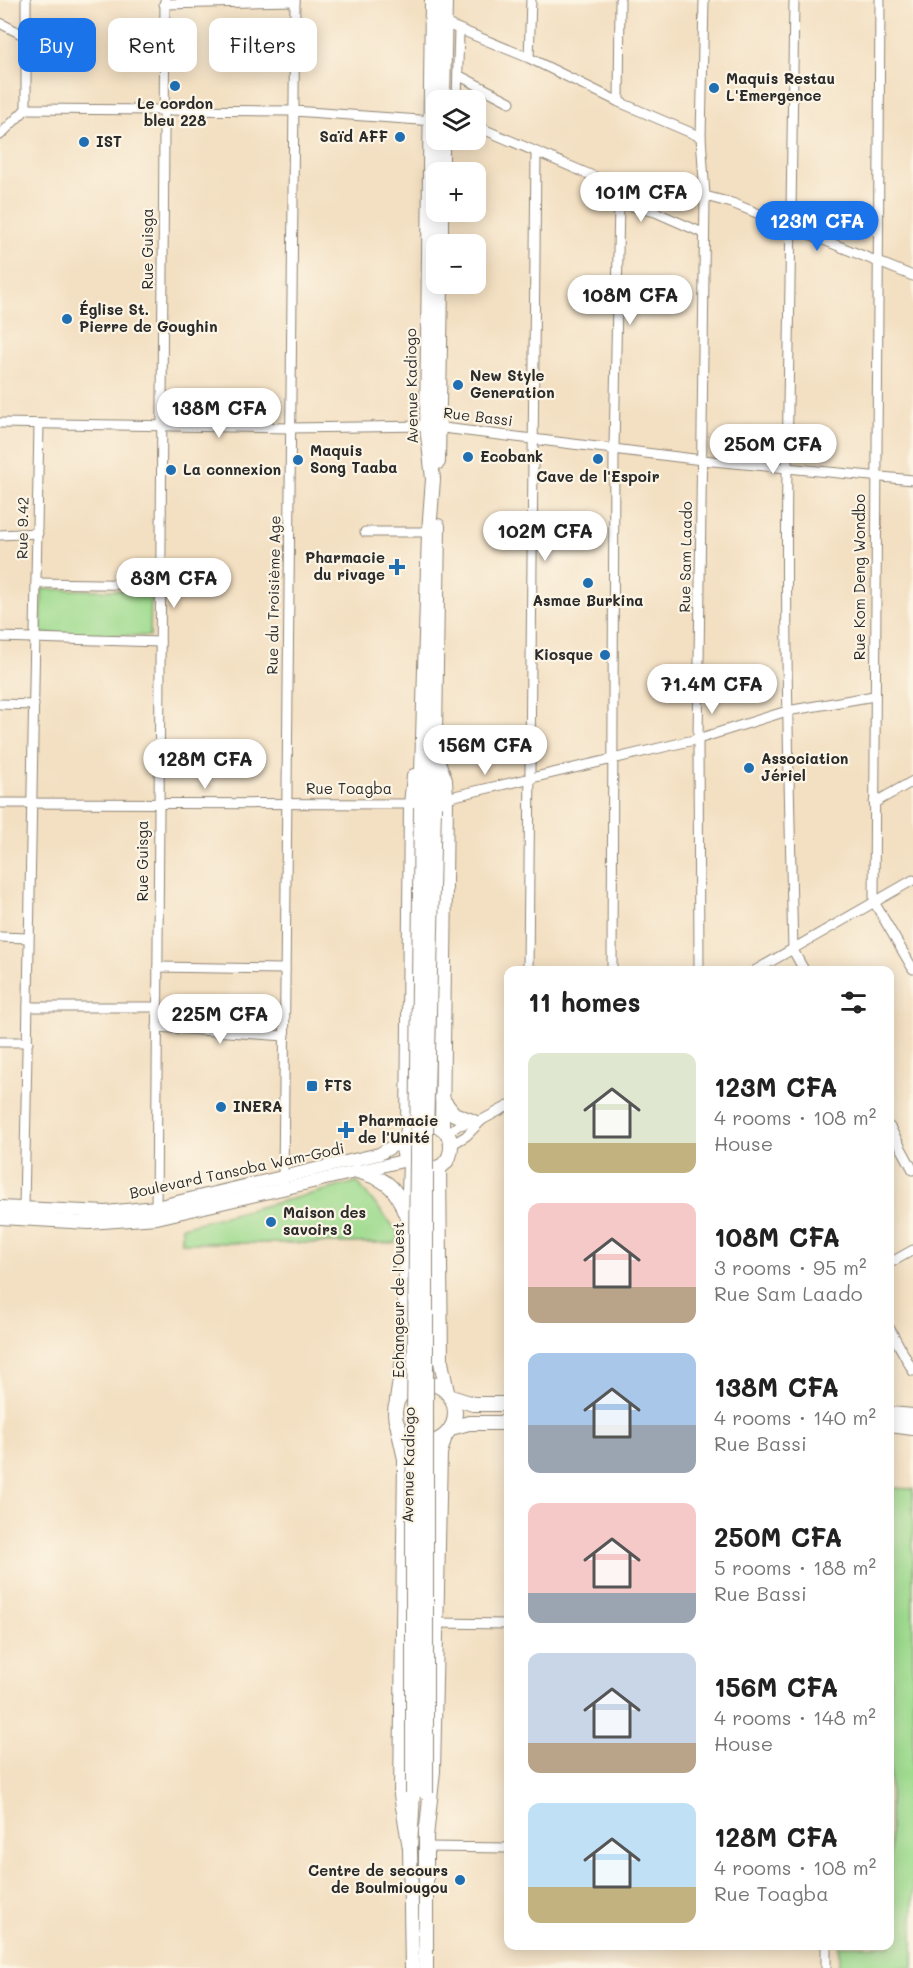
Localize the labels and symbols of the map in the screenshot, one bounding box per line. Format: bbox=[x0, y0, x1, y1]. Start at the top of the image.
place label: Maquis Restau L'Emergence bbox=[726, 68, 835, 105]
marker: Le cordon bleu 228 bbox=[168, 79, 182, 93]
marker: Maquis Restau L'Emergence bbox=[707, 81, 721, 95]
place label: Le cordon bleu 228 bbox=[137, 93, 213, 130]
place label: Saïd AFF bbox=[320, 126, 388, 146]
marker: Saïd AFF bbox=[393, 130, 407, 144]
place label: IST bbox=[96, 131, 122, 151]
marker: IST bbox=[77, 135, 91, 149]
pin: 101M CFA bbox=[579, 172, 703, 223]
pin: 123M CFA bbox=[755, 201, 879, 252]
street label: Rue Guisga bbox=[137, 208, 157, 290]
pin: 108M CFA bbox=[568, 275, 692, 326]
place label: Église St. Pierre de Goughin bbox=[79, 299, 218, 336]
marker: Église St. Pierre de Goughin bbox=[60, 312, 74, 326]
street label: Avenue Kadiogo bbox=[400, 328, 422, 444]
place label: New Style Generation bbox=[470, 365, 555, 402]
marker: New Style Generation bbox=[451, 378, 465, 392]
pin: 138M CFA bbox=[157, 388, 281, 439]
street label: Rue Bassi bbox=[442, 402, 514, 430]
pin: 250M CFA bbox=[711, 424, 835, 475]
place label: Maquis Song Taaba bbox=[310, 440, 397, 477]
place label: Ecobank bbox=[480, 446, 543, 466]
marker: Ecobank bbox=[461, 450, 475, 464]
marker: Cave de l'Espoir bbox=[591, 452, 605, 466]
marker: Maquis Song Taaba bbox=[291, 453, 305, 467]
place label: La connexion bbox=[183, 459, 281, 479]
marker: La connexion bbox=[164, 463, 178, 477]
place label: Cave de l'Espoir bbox=[536, 466, 660, 486]
street label: Rue Kom Deng Wondbo bbox=[849, 494, 869, 660]
street label: Rue 9.42 bbox=[11, 497, 33, 559]
street label: Rue Sam Laado bbox=[674, 501, 696, 613]
pin: 102M CFA bbox=[483, 511, 607, 562]
street label: Rue du Troisième Age bbox=[262, 515, 284, 675]
place label: Pharmacie du rivage bbox=[305, 547, 385, 584]
pin: 83M CFA bbox=[119, 558, 229, 609]
marker: Pharmacie du rivage bbox=[390, 560, 404, 574]
marker: Asmae Burkina bbox=[581, 576, 595, 590]
place label: Asmae Burkina bbox=[533, 590, 643, 610]
place label: Kiosque bbox=[534, 644, 593, 664]
marker: Kiosque bbox=[598, 648, 612, 662]
pin: 71.4M CFA bbox=[643, 664, 781, 715]
pin: 156M CFA bbox=[423, 725, 547, 776]
pin: 128M CFA bbox=[143, 739, 267, 790]
place label: Association Jériel bbox=[761, 748, 848, 785]
marker: Association Jériel bbox=[742, 761, 756, 775]
street label: Rue Toagba bbox=[306, 778, 392, 798]
street label: Rue Guisga bbox=[132, 820, 152, 902]
pin: 225M CFA bbox=[158, 994, 282, 1045]
place label: FTS bbox=[324, 1075, 352, 1095]
marker: FTS bbox=[305, 1079, 319, 1093]
place label: INERA bbox=[233, 1096, 282, 1116]
marker: INERA bbox=[214, 1100, 228, 1114]
place label: Pharmacie de l'Unité bbox=[358, 1110, 438, 1147]
marker: Pharmacie de l'Unité bbox=[339, 1123, 353, 1137]
street label: Boulevard Tansoba Wam-Godi bbox=[127, 1137, 346, 1203]
place label: Maison des savoirs 3 bbox=[283, 1202, 366, 1239]
marker: Maison des savoirs 3 bbox=[264, 1215, 278, 1229]
street label: Echangeur de l'Ouest bbox=[388, 1222, 408, 1378]
street label: Avenue Kadiogo bbox=[397, 1407, 419, 1523]
place label: Centre de secours de Boulmiougou bbox=[308, 1860, 448, 1897]
marker: Centre de secours de Boulmiougou bbox=[453, 1873, 467, 1887]

